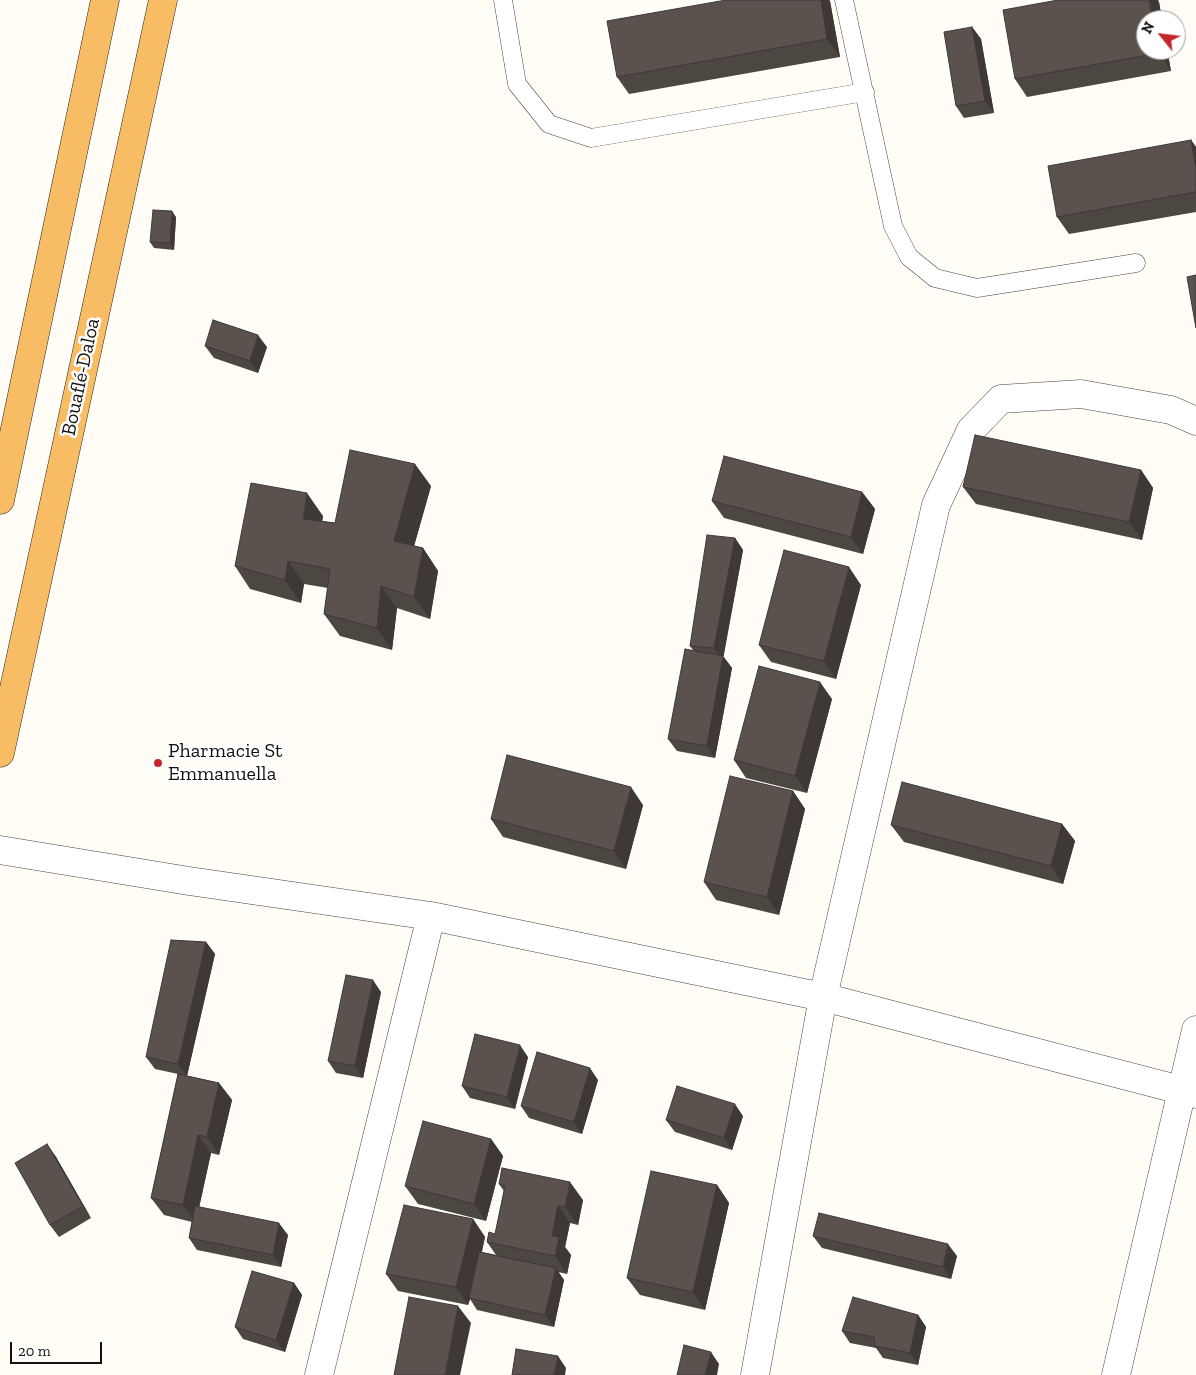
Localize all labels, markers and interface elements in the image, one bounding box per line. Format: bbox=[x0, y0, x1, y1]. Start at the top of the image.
north arrow bbox=[1136, 10, 1186, 60]
text: N bbox=[1138, 19, 1158, 37]
street label: Bouaflé-Daloa bbox=[57, 316, 105, 438]
place label: Pharmacie St Emmanuella bbox=[168, 739, 283, 786]
marker: Pharmacie St Emmanuella bbox=[152, 757, 164, 769]
scale bar bbox=[12, 1332, 105, 1364]
text: 20 m bbox=[18, 1342, 51, 1360]

